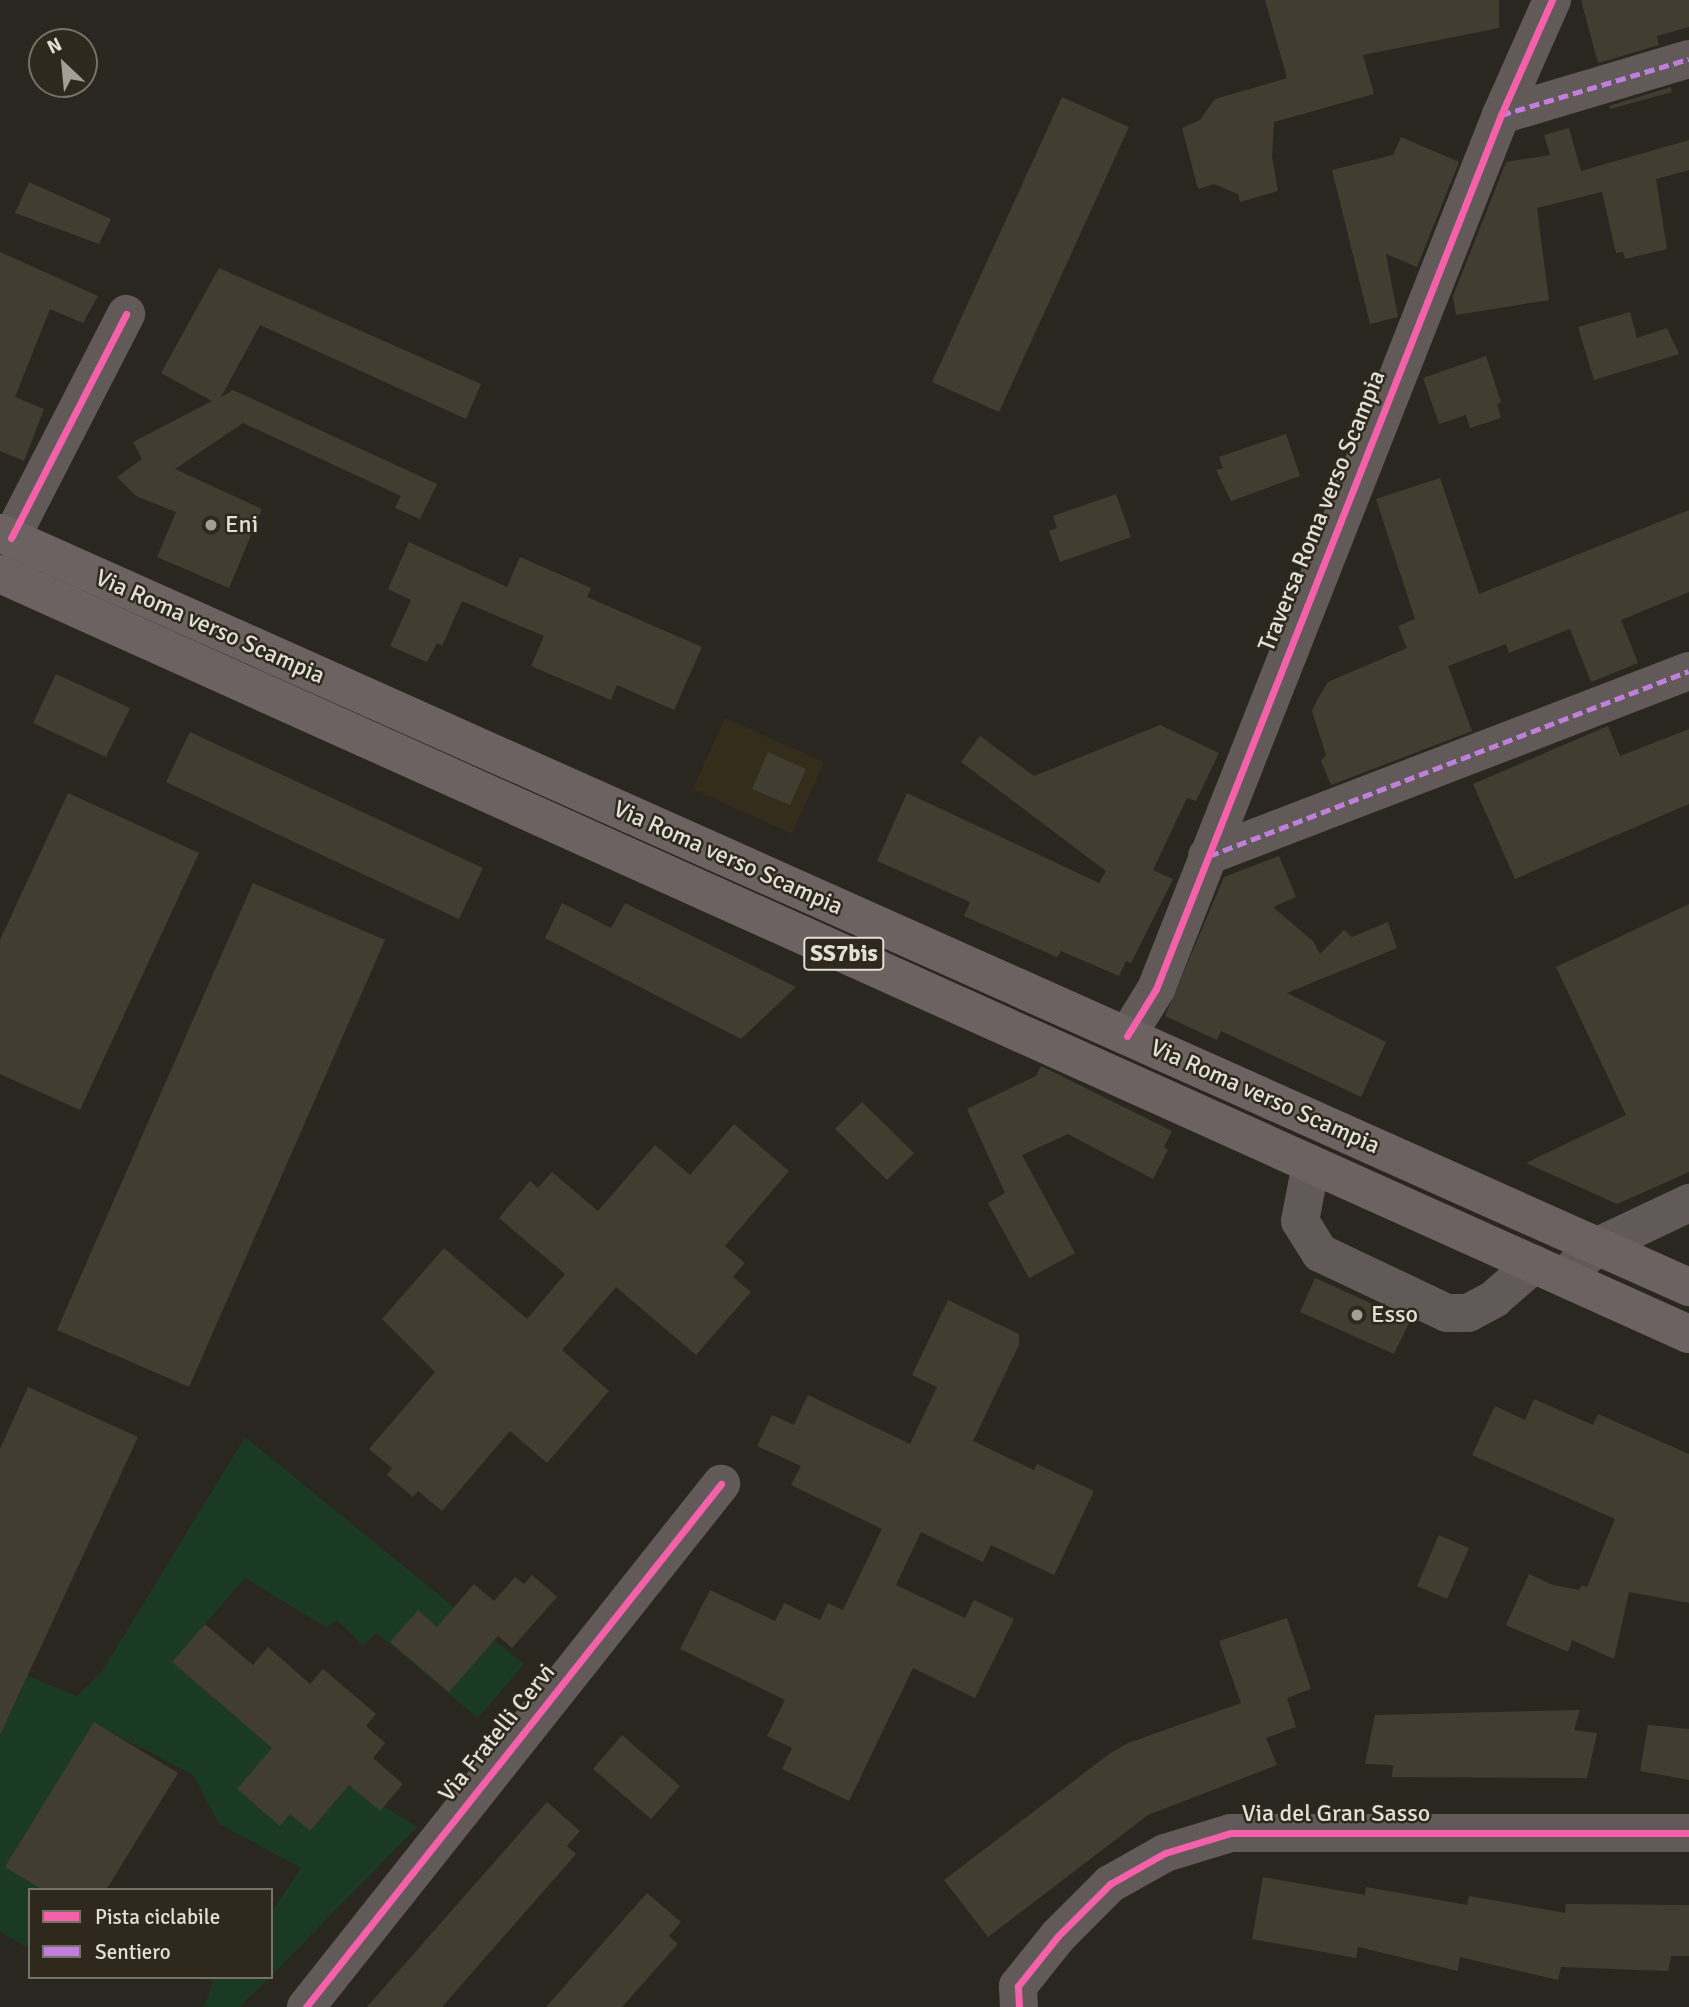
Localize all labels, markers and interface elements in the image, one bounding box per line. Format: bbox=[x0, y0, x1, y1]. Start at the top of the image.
north arrow bbox=[28, 28, 98, 98]
text: N bbox=[43, 32, 66, 60]
street label: Traversa Roma verso Scampia bbox=[1252, 366, 1392, 656]
place label: Eni bbox=[225, 511, 258, 539]
marker: Eni bbox=[203, 517, 219, 533]
street label: Via Roma verso Scampia bbox=[91, 563, 329, 691]
street label: Via Roma verso Scampia bbox=[609, 794, 847, 922]
road number: SS7bis bbox=[802, 934, 886, 973]
street label: Via Roma verso Scampia bbox=[1146, 1033, 1384, 1161]
place label: Esso bbox=[1371, 1301, 1418, 1329]
marker: Esso bbox=[1349, 1307, 1365, 1323]
street label: Via Fratelli Cervi bbox=[433, 1658, 561, 1808]
street label: Via del Gran Sasso bbox=[1242, 1800, 1430, 1828]
legend bbox=[28, 1888, 273, 1979]
text: Pista ciclabile bbox=[95, 1904, 220, 1930]
text: Sentiero bbox=[95, 1939, 171, 1965]

